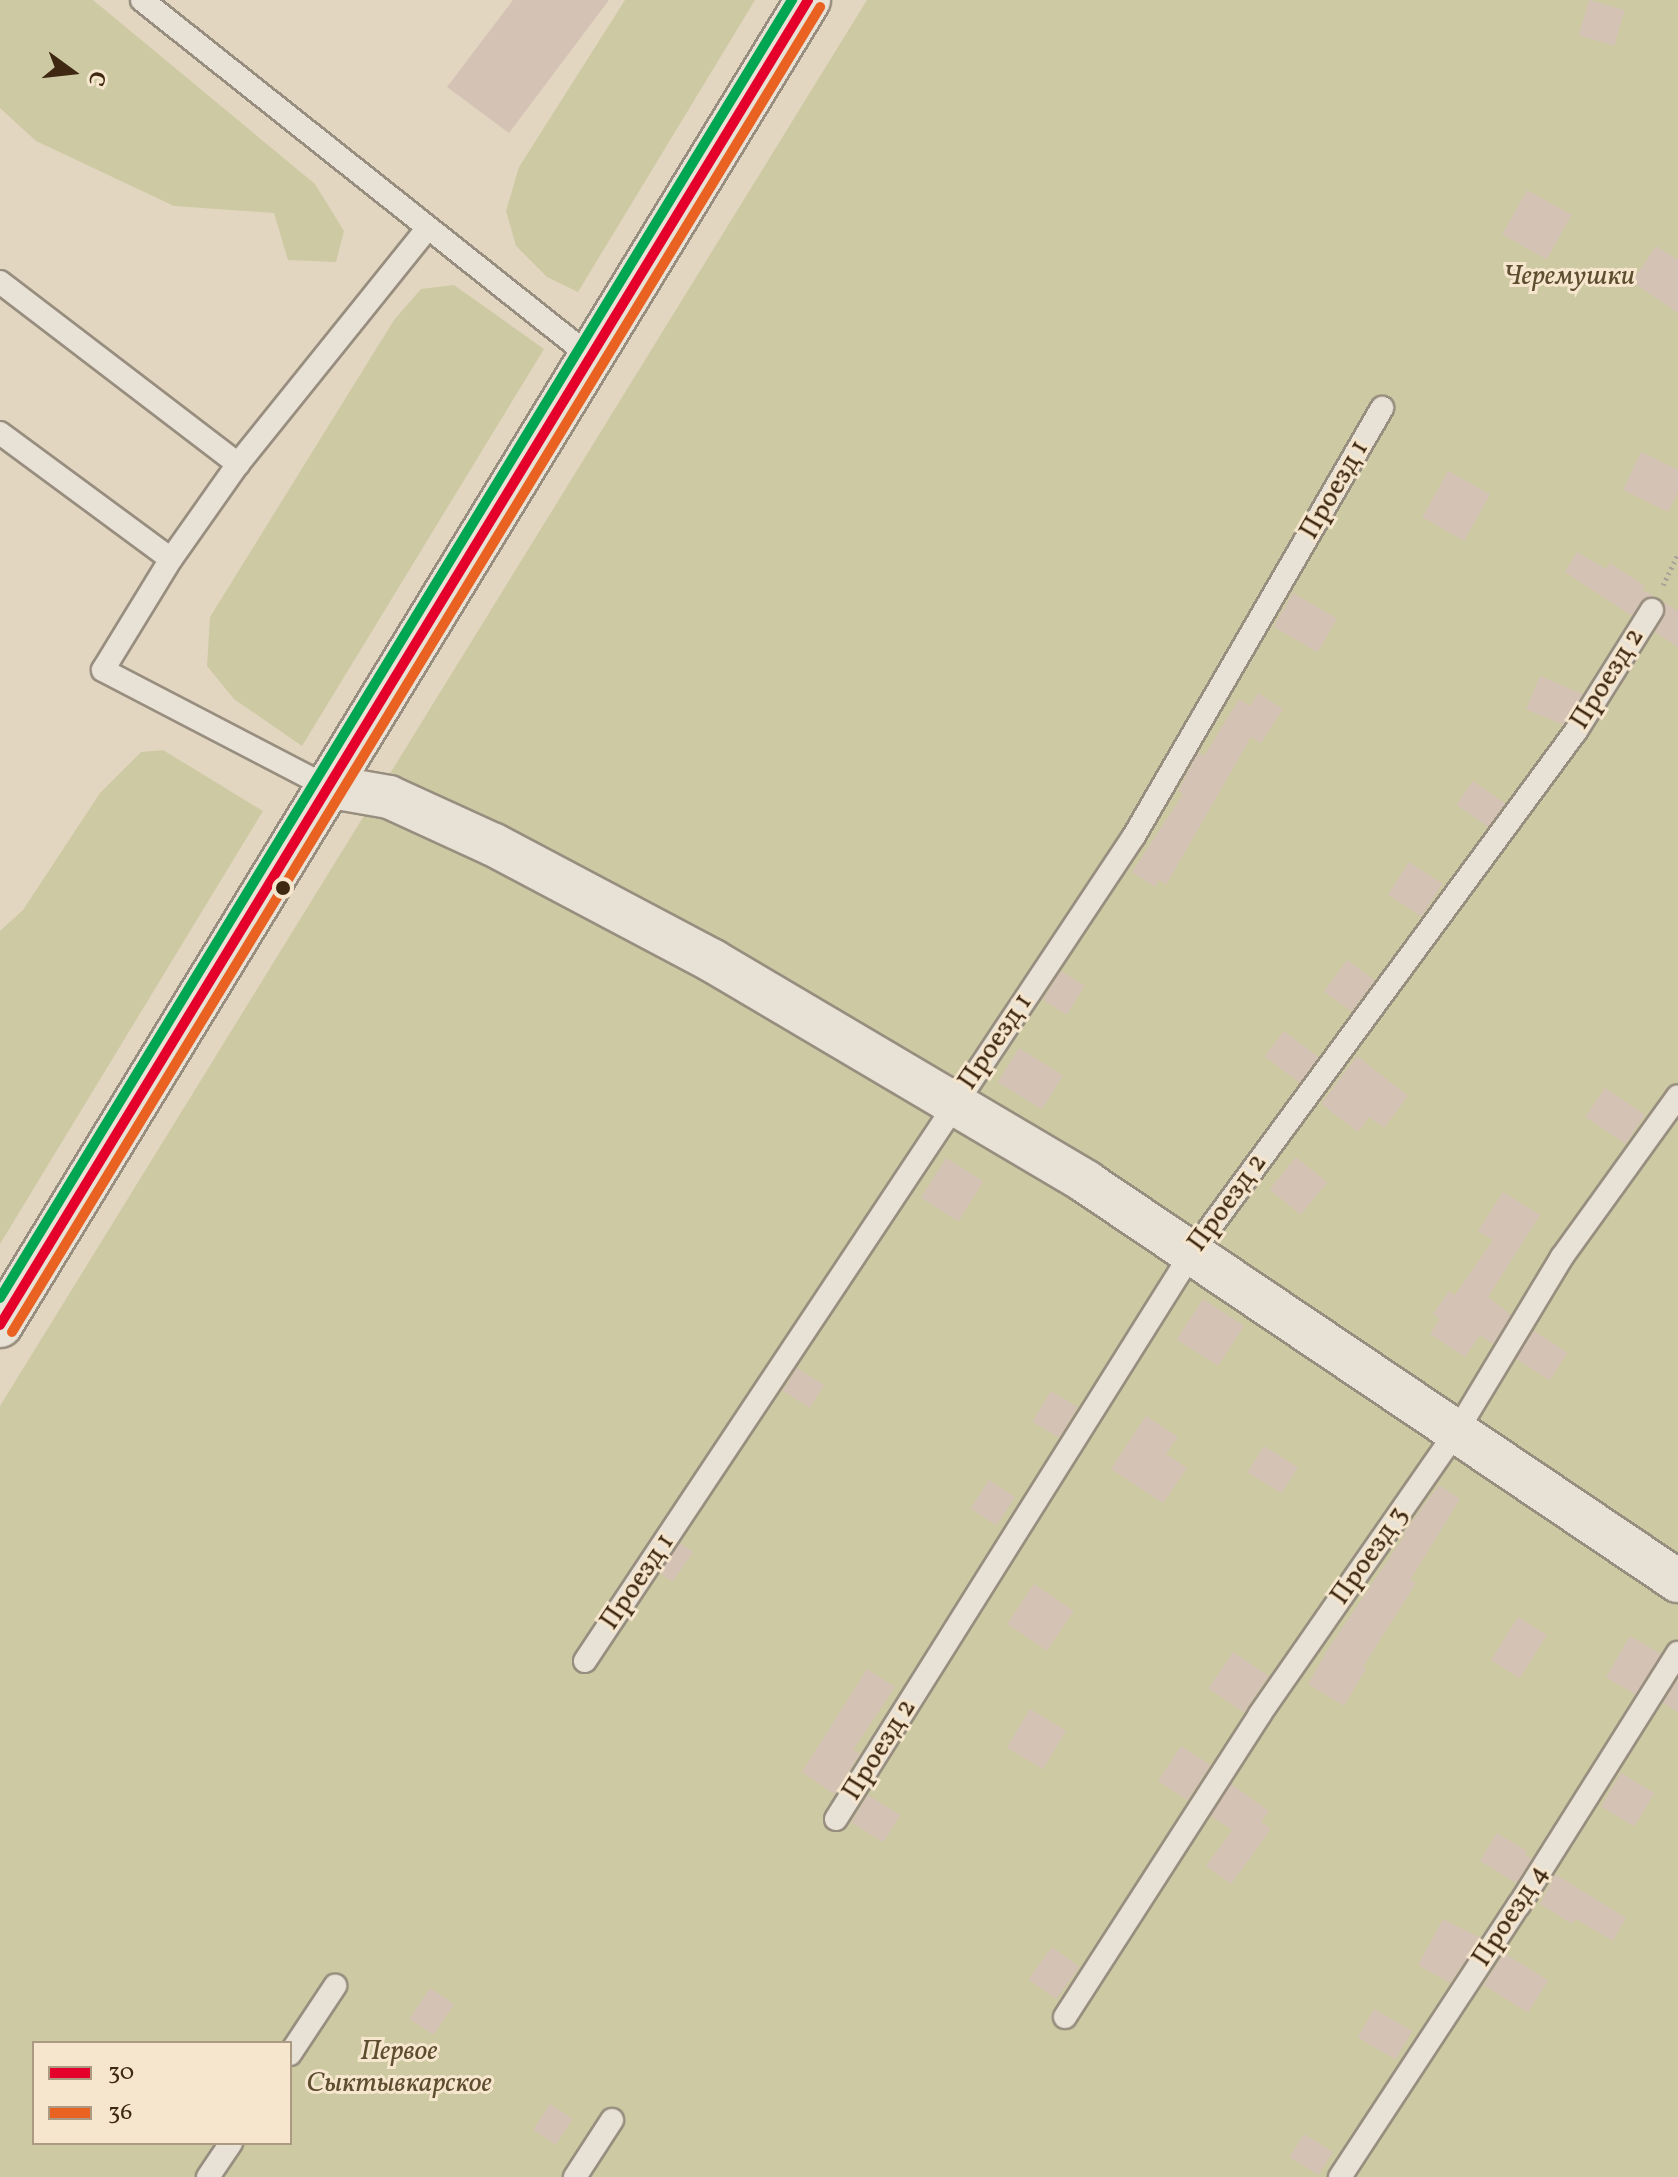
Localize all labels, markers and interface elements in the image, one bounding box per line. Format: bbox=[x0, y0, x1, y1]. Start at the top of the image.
north arrow bbox=[32, 32, 112, 112]
text: С bbox=[79, 67, 112, 89]
park label: Черемушки bbox=[1503, 260, 1635, 294]
street label: Проезд 1 bbox=[1293, 434, 1377, 546]
street label: Проезд 2 bbox=[1564, 622, 1652, 736]
unlabelled marker bbox=[275, 880, 291, 896]
street label: Проезд 1 bbox=[951, 987, 1041, 1097]
street label: Проезд 2 bbox=[1181, 1147, 1275, 1259]
street label: Проезд 3 bbox=[1324, 1500, 1416, 1612]
street label: Проезд 1 bbox=[593, 1527, 683, 1637]
street label: Проезд 2 bbox=[836, 1693, 924, 1807]
street label: Проезд 4 bbox=[1466, 1859, 1556, 1973]
park label: Первое Сыктывкарское bbox=[306, 2035, 492, 2101]
legend bbox=[32, 2041, 292, 2145]
text: 30 bbox=[108, 2056, 134, 2090]
text: 36 bbox=[108, 2096, 132, 2130]

